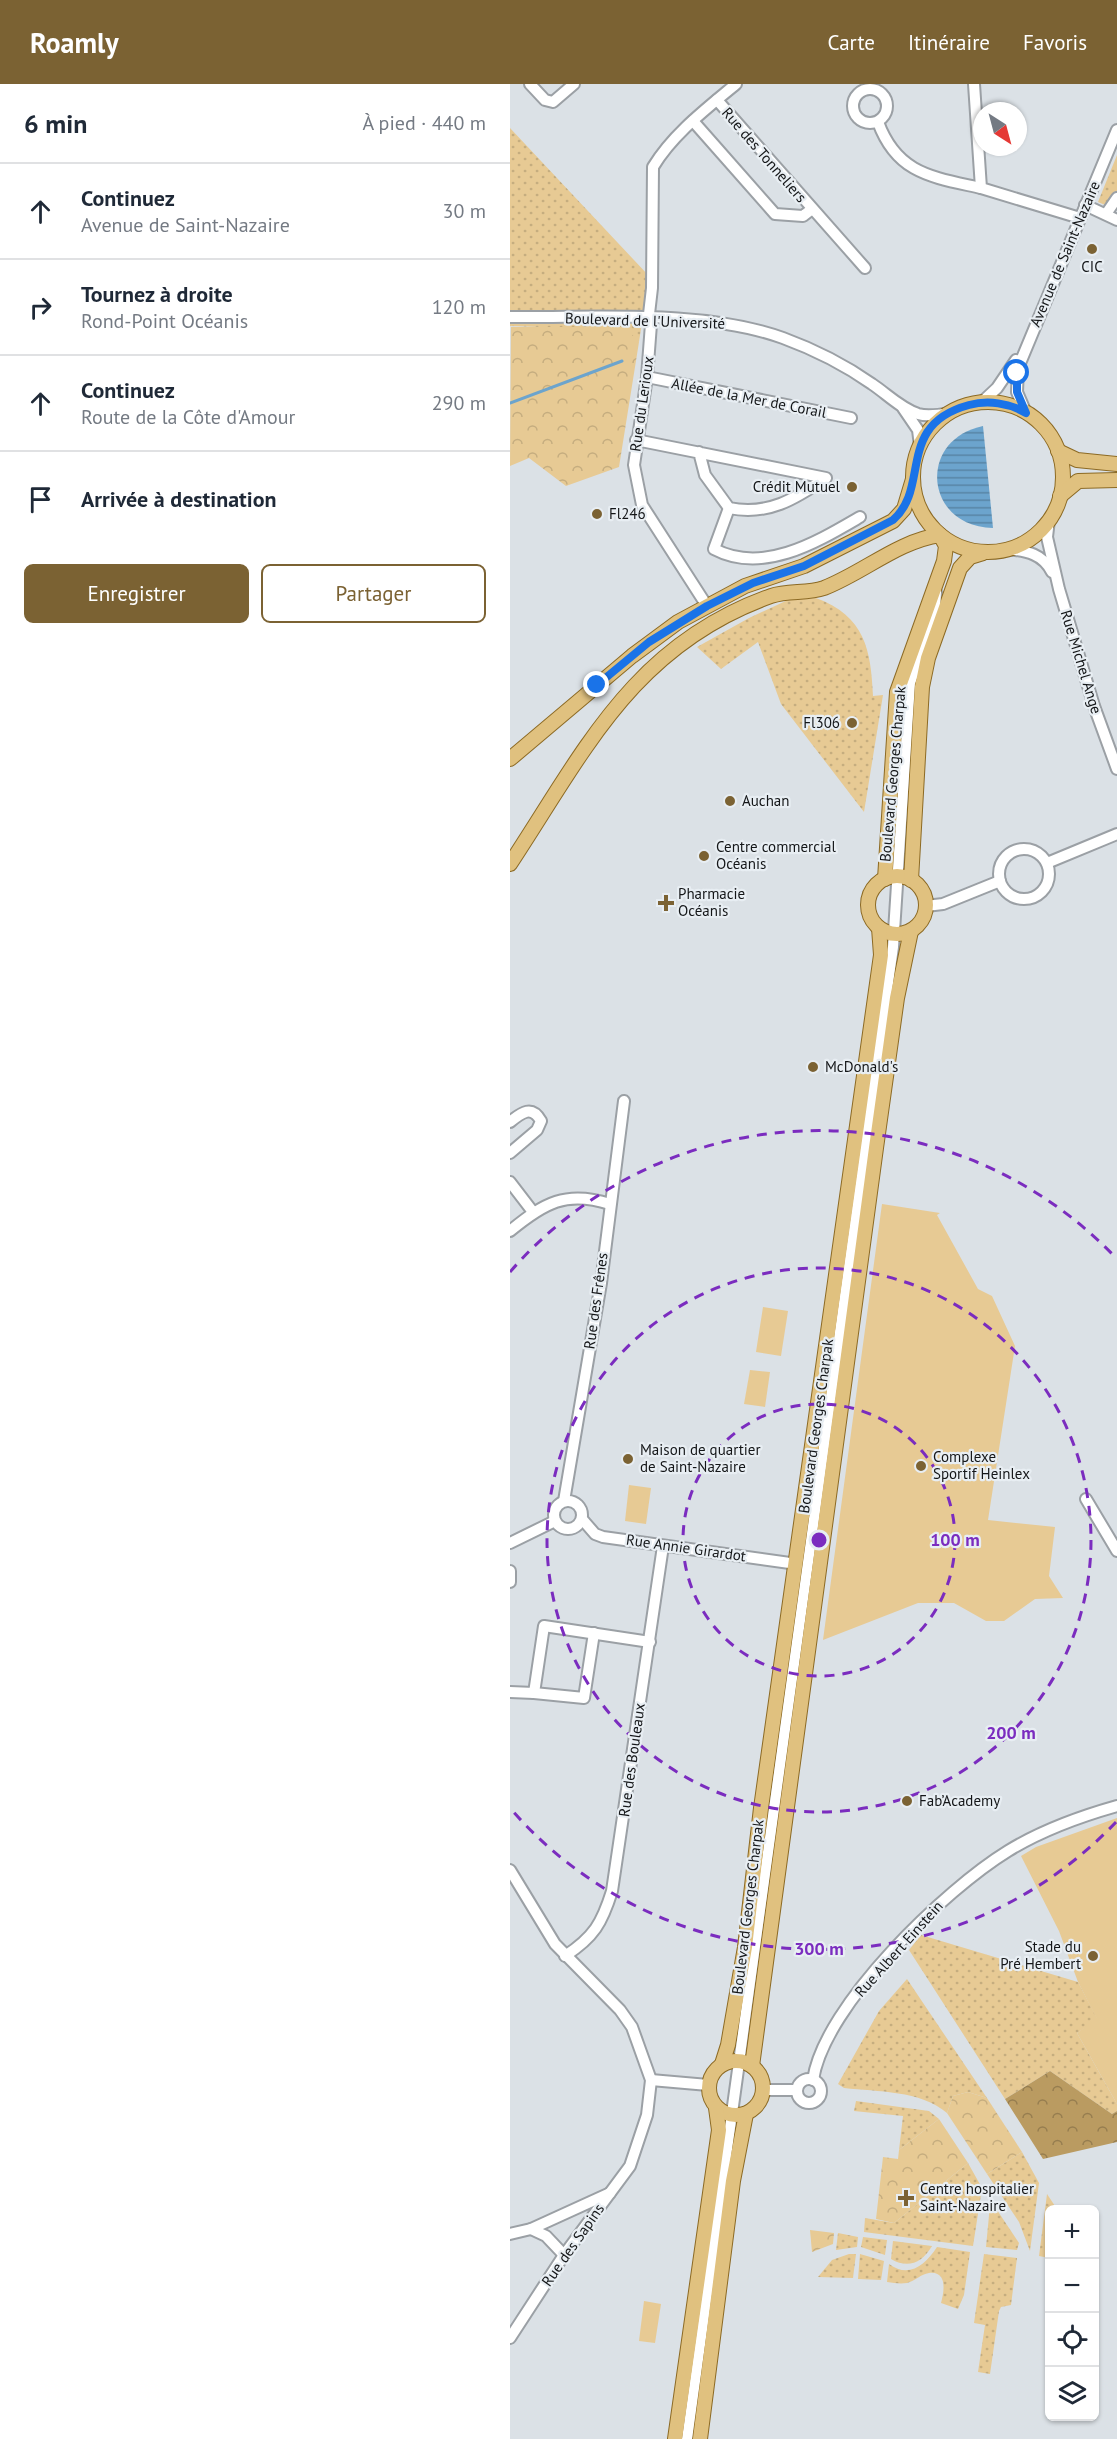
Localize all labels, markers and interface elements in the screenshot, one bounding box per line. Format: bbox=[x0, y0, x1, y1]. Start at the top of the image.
text: Roamly bbox=[30, 24, 119, 61]
text: Carte bbox=[828, 29, 875, 56]
text: Itinéraire bbox=[908, 29, 990, 56]
text: Favoris bbox=[1023, 29, 1087, 56]
north arrow bbox=[973, 102, 1027, 156]
street label: Rue des Tonneliers bbox=[718, 103, 811, 206]
text: 6 min bbox=[24, 107, 87, 140]
text: À pied · 440 m bbox=[362, 110, 486, 136]
street label: Avenue de Saint-Nazaire bbox=[1025, 178, 1104, 330]
text: Continuez bbox=[81, 184, 175, 212]
icon: ahead bbox=[24, 195, 57, 228]
text: 30 m bbox=[443, 198, 486, 224]
text: Avenue de Saint-Nazaire bbox=[81, 212, 290, 238]
marker: CIC bbox=[1085, 242, 1099, 256]
place label: CIC bbox=[1081, 257, 1103, 276]
text: Tournez à droite bbox=[81, 280, 233, 308]
icon: right bbox=[24, 291, 57, 324]
text: 120 m bbox=[432, 294, 486, 320]
text: Rond-Point Océanis bbox=[81, 308, 248, 334]
street label: Boulevard de l'Université bbox=[565, 308, 726, 333]
street label: Rue du Lerioux bbox=[625, 355, 658, 453]
route start bbox=[1003, 359, 1029, 385]
street label: Allée de la Mer de Corail bbox=[670, 373, 829, 422]
text: Continuez bbox=[81, 376, 175, 404]
icon: ahead bbox=[24, 387, 57, 420]
text: 290 m bbox=[432, 390, 486, 416]
text: Route de la Côte d'Amour bbox=[81, 404, 295, 430]
place label: Crédit Mutuel bbox=[753, 477, 841, 496]
marker: Crédit Mutuel bbox=[845, 480, 859, 494]
icon: arrive bbox=[24, 483, 57, 516]
text: Arrivée à destination bbox=[81, 485, 277, 513]
place label: Fl246 bbox=[609, 504, 646, 523]
marker: Fl246 bbox=[590, 507, 604, 521]
button: Enregistrer bbox=[24, 564, 249, 623]
button: Partager bbox=[261, 564, 486, 623]
street label: Rue Michel Ange bbox=[1057, 608, 1106, 716]
route end bbox=[583, 671, 609, 697]
street label: Boulevard Georges Charpak bbox=[875, 685, 910, 863]
place label: Fl306 bbox=[803, 713, 840, 732]
marker: Fl306 bbox=[845, 716, 859, 730]
place label: Auchan bbox=[742, 791, 789, 810]
marker: Auchan bbox=[723, 794, 737, 808]
place label: Centre commercial Océanis bbox=[716, 837, 836, 873]
marker: Centre commercial Océanis bbox=[697, 849, 711, 863]
place label: Pharmacie Océanis bbox=[678, 884, 745, 920]
marker: Pharmacie Océanis bbox=[659, 896, 673, 910]
place label: McDonald's bbox=[825, 1057, 898, 1076]
marker: McDonald's bbox=[806, 1060, 820, 1074]
street label: Rue des Frênes bbox=[579, 1252, 612, 1350]
street label: Boulevard Georges Charpak bbox=[794, 1337, 837, 1515]
place label: Maison de quartier de Saint-Nazaire bbox=[640, 1440, 761, 1476]
place label: Complexe Sportif Heinlex bbox=[933, 1447, 1030, 1483]
marker: Maison de quartier de Saint-Nazaire bbox=[621, 1452, 635, 1466]
marker: Complexe Sportif Heinlex bbox=[914, 1459, 928, 1473]
text: 100 m bbox=[930, 1528, 980, 1551]
street label: Rue Annie Girardot bbox=[625, 1530, 747, 1565]
centre of rings bbox=[809, 1530, 829, 1550]
street label: Rue des Bouleaux bbox=[614, 1702, 649, 1818]
text: 200 m bbox=[986, 1721, 1036, 1744]
place label: Fab’Academy bbox=[919, 1791, 1000, 1810]
marker: Fab’Academy bbox=[900, 1794, 914, 1808]
street label: Boulevard Georges Charpak bbox=[727, 1818, 768, 1996]
street label: Rue Albert Einstein bbox=[850, 1897, 947, 2001]
text: 300 m bbox=[794, 1937, 844, 1960]
place label: Stade du Pré Hembert bbox=[1000, 1937, 1081, 1973]
marker: Stade du Pré Hembert bbox=[1086, 1949, 1100, 1963]
place label: Centre hospitalier Saint-Nazaire bbox=[920, 2179, 1034, 2215]
marker: Centre hospitalier Saint-Nazaire bbox=[897, 2189, 915, 2207]
street label: Rue des Sapins bbox=[537, 2200, 608, 2290]
map controls bbox=[1045, 2205, 1099, 2421]
button: + bbox=[1045, 2205, 1099, 2259]
button: − bbox=[1045, 2259, 1099, 2313]
button: locate bbox=[1045, 2313, 1099, 2367]
button: layers bbox=[1045, 2367, 1099, 2421]

